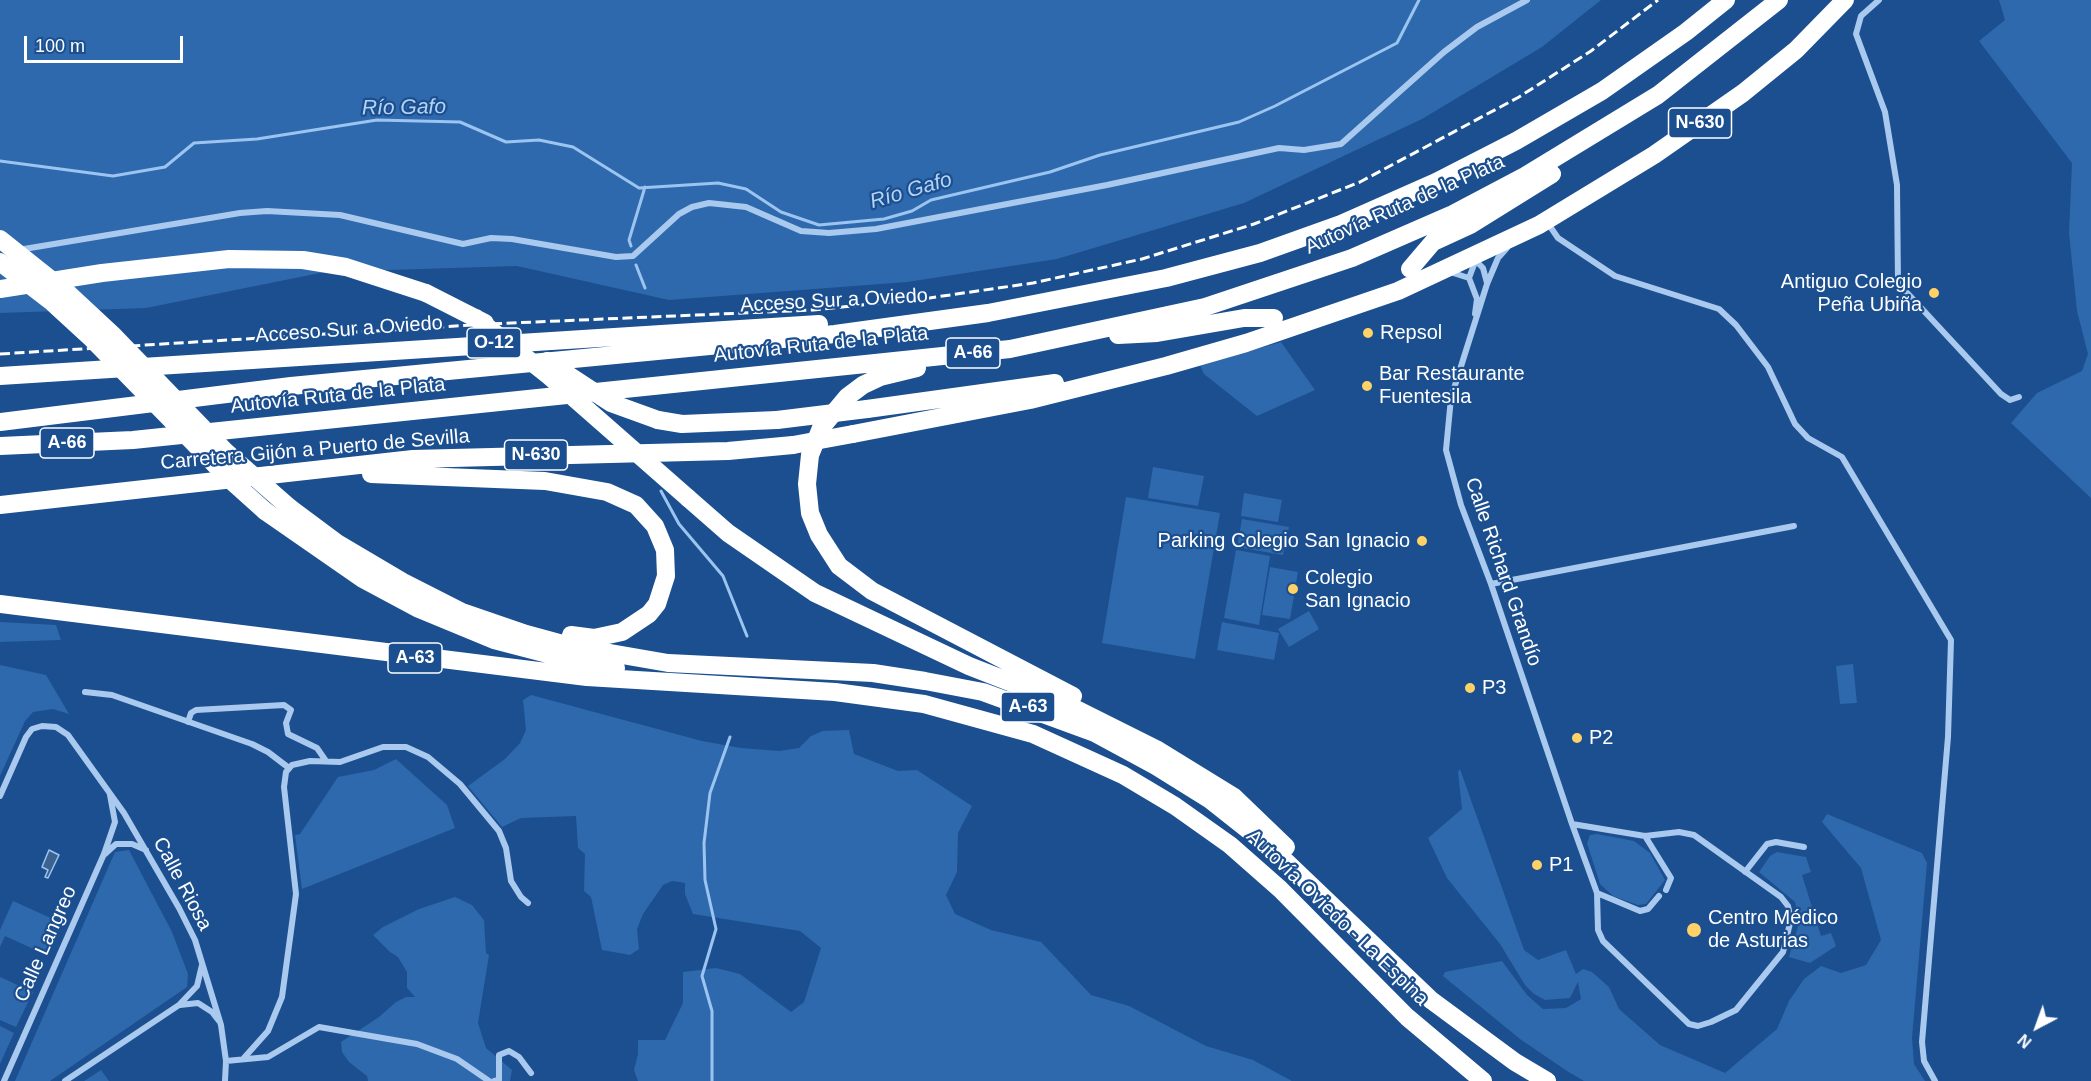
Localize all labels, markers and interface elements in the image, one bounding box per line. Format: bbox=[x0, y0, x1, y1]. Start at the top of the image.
scale bar bbox=[27, 24, 186, 62]
text: 100 m bbox=[35, 36, 85, 56]
water label: Río Gafo bbox=[362, 95, 446, 121]
road number: N-630 bbox=[1668, 108, 1732, 138]
street label: Autovía Ruta de la Plata bbox=[1302, 150, 1508, 260]
water label: Río Gafo bbox=[867, 167, 955, 215]
place label: Antiguo Colegio Peña Ubiña bbox=[1781, 270, 1922, 317]
street label: Acceso Sur a Oviedo bbox=[740, 284, 928, 318]
marker: Antiguo Colegio Peña Ubiña bbox=[1927, 286, 1941, 300]
street label: Acceso Sur a Oviedo bbox=[254, 311, 444, 349]
place label: Repsol bbox=[1380, 321, 1442, 345]
street label: Autovía Ruta de la Plata bbox=[712, 322, 930, 368]
marker: Repsol bbox=[1361, 326, 1375, 340]
road number: O-12 bbox=[467, 328, 521, 358]
road number: A-66 bbox=[946, 338, 1000, 368]
place label: Bar Restaurante Fuentesila bbox=[1379, 362, 1525, 409]
street label: Autovía Ruta de la Plata bbox=[229, 373, 447, 419]
marker: Bar Restaurante Fuentesila bbox=[1360, 379, 1374, 393]
street label: Carretera Gijón a Puerto de Sevilla bbox=[159, 425, 471, 475]
road number: A-66 bbox=[40, 428, 94, 458]
road number: N-630 bbox=[504, 440, 568, 470]
street label: Calle Richard Grandío bbox=[1459, 475, 1547, 669]
place label: Parking Colegio San Ignacio bbox=[1158, 529, 1410, 553]
marker: Parking Colegio San Ignacio bbox=[1415, 534, 1429, 548]
place label: Colegio San Ignacio bbox=[1305, 566, 1411, 613]
marker: Colegio San Ignacio bbox=[1286, 582, 1300, 596]
road number: A-63 bbox=[388, 643, 442, 673]
place label: P3 bbox=[1482, 676, 1506, 700]
marker: P3 bbox=[1463, 681, 1477, 695]
road number: A-63 bbox=[1001, 692, 1055, 722]
place label: P2 bbox=[1589, 726, 1613, 750]
marker: P2 bbox=[1570, 731, 1584, 745]
street label: Autovía Oviedo - La Espina bbox=[1241, 825, 1433, 1011]
street label: Calle Riosa bbox=[147, 833, 217, 935]
place label: P1 bbox=[1549, 853, 1573, 877]
marker: P1 bbox=[1530, 858, 1544, 872]
street label: Calle Langreo bbox=[10, 882, 82, 1006]
place label: Centro Médico de Asturias bbox=[1708, 906, 1838, 953]
marker: Centro Médico de Asturias bbox=[1685, 921, 1703, 939]
north arrow bbox=[2007, 997, 2067, 1057]
text: N bbox=[2015, 1031, 2035, 1051]

